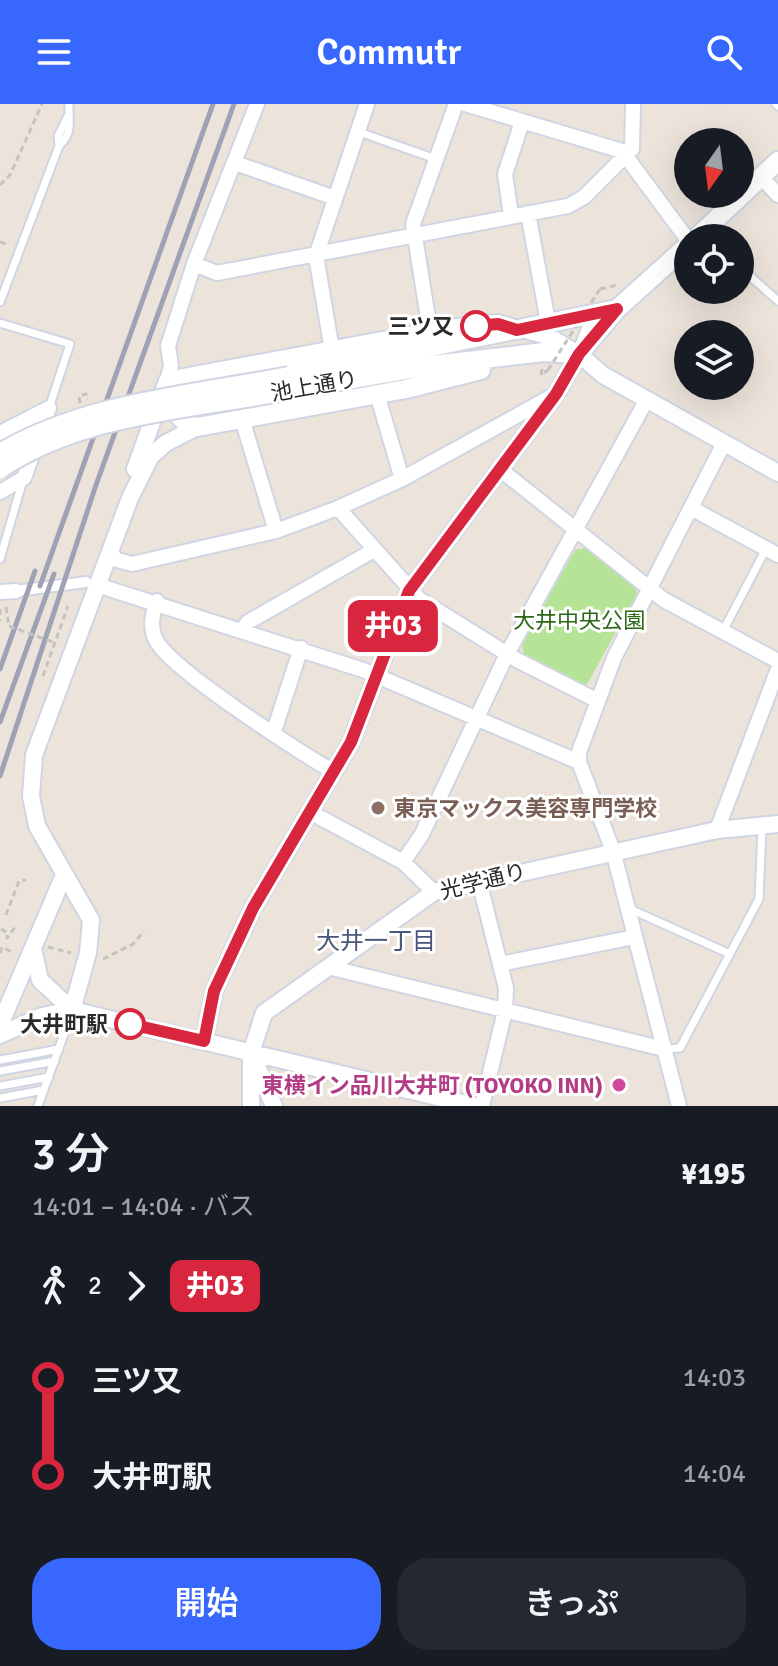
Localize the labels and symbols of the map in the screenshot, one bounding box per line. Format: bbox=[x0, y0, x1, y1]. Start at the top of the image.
north arrow bbox=[674, 128, 754, 208]
marker: 三ツ又 bbox=[461, 311, 491, 341]
place label: 三ツ又 bbox=[388, 313, 454, 340]
street label: 池上通り bbox=[268, 365, 360, 407]
line badge: 井03 bbox=[347, 600, 439, 652]
park label: 大井中央公園 bbox=[513, 607, 645, 634]
place label: 東京マックス美容専門学校 bbox=[394, 795, 657, 822]
marker: 東京マックス美容専門学校 bbox=[369, 799, 387, 817]
street label: 光学通り bbox=[437, 857, 529, 905]
district label: 大井一丁目 bbox=[316, 926, 436, 956]
marker: 大井町駅 bbox=[115, 1009, 145, 1039]
place label: 大井町駅 bbox=[20, 1011, 108, 1038]
place label: 東横イン品川大井町 (TOYOKO INN) bbox=[262, 1072, 603, 1099]
marker: 東横イン品川大井町 (TOYOKO INN) bbox=[610, 1076, 628, 1094]

